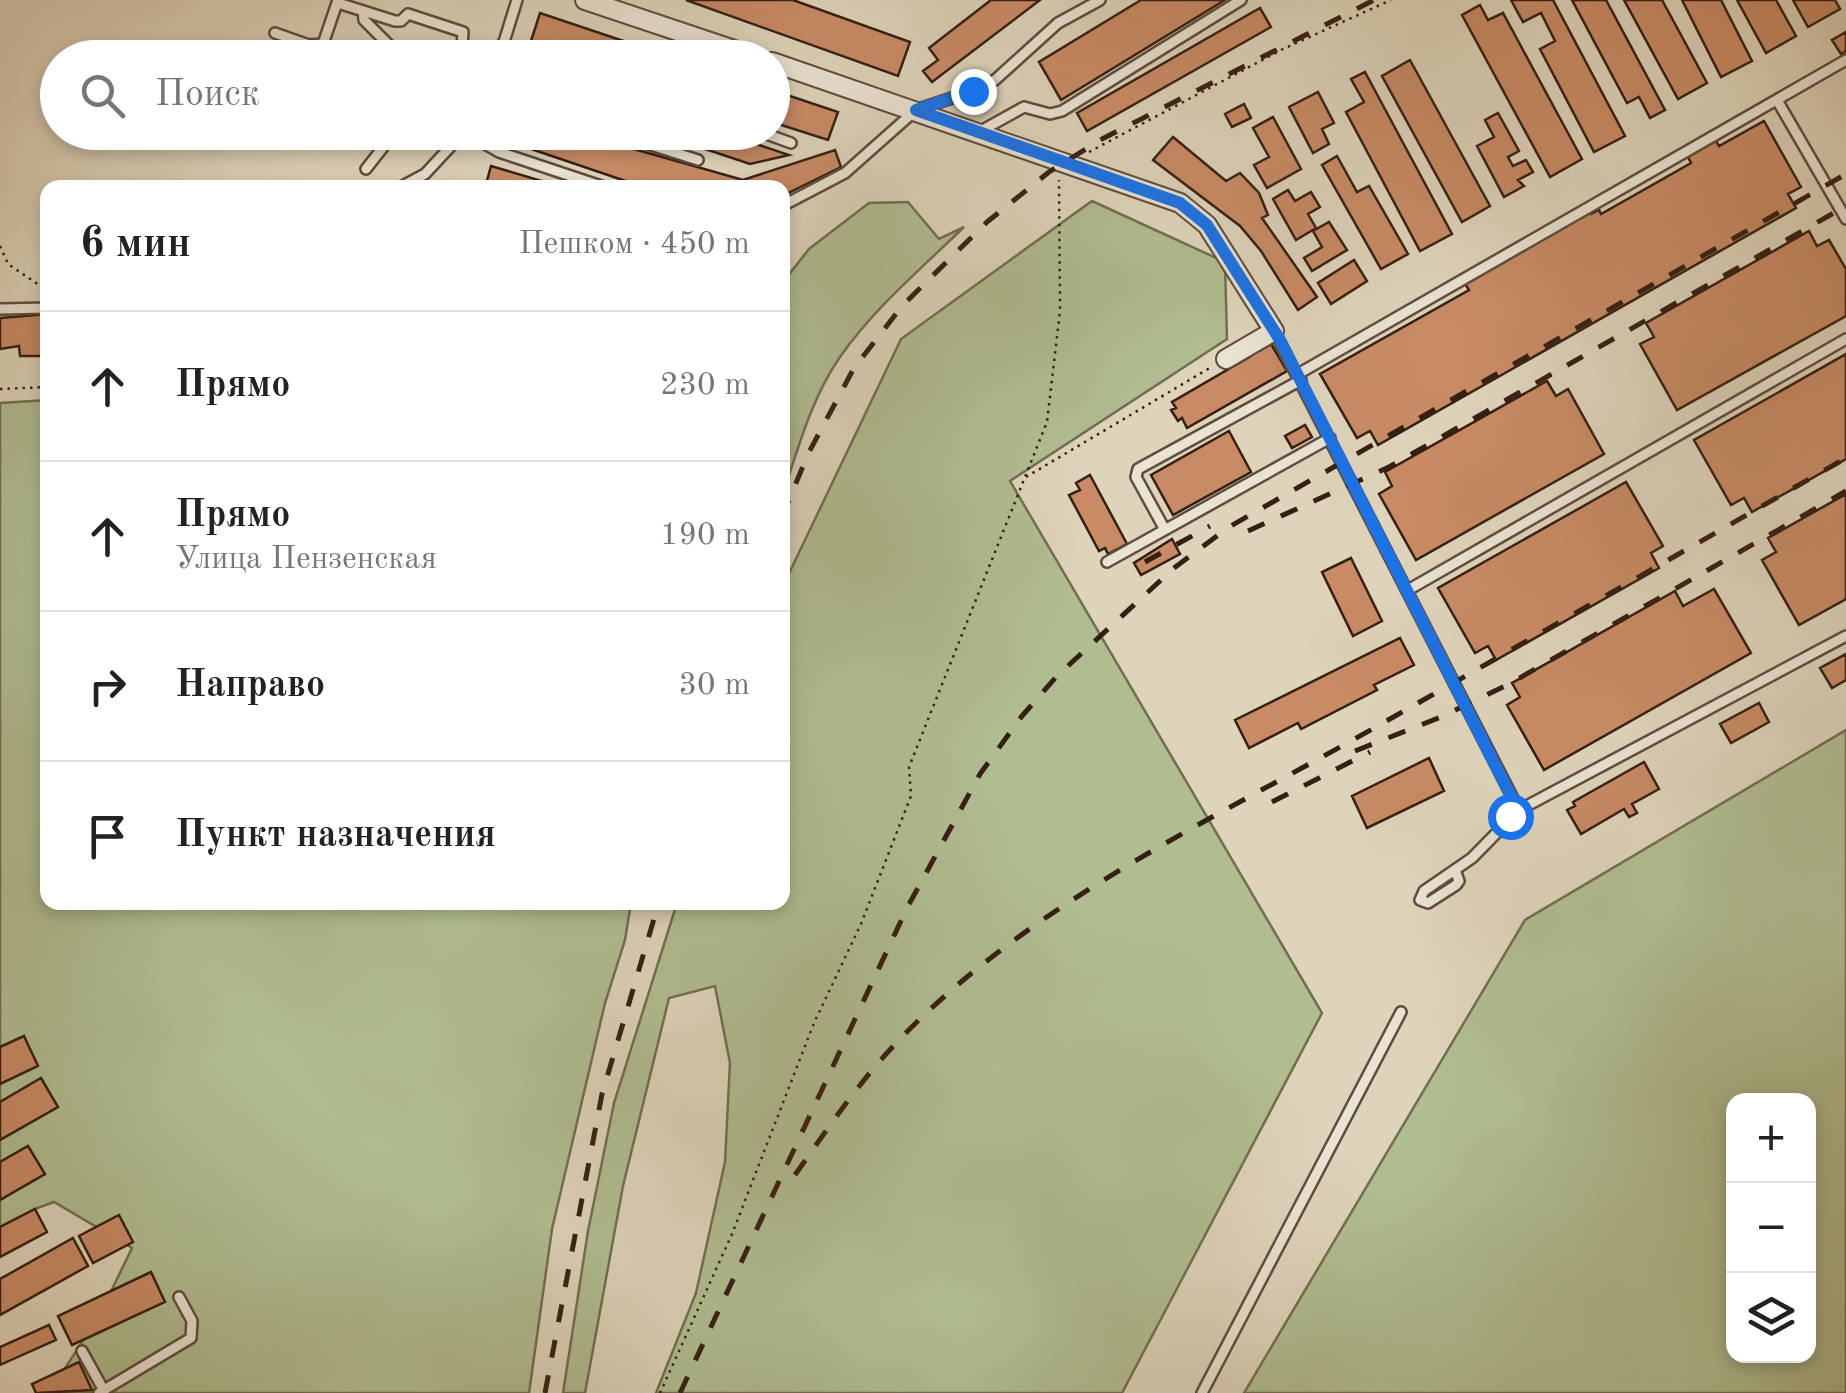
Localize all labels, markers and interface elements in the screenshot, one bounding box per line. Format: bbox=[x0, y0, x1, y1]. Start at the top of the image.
search box bbox=[40, 40, 790, 150]
icon: search bbox=[75, 68, 130, 123]
route end bbox=[951, 69, 997, 115]
text: Поиск bbox=[155, 76, 260, 114]
text: 6 мин bbox=[80, 224, 191, 266]
text: Пешком · 450 m bbox=[518, 229, 750, 261]
icon: ahead bbox=[80, 359, 135, 414]
text: Прямо bbox=[175, 367, 290, 405]
text: 230 m bbox=[660, 370, 750, 402]
text: Прямо bbox=[175, 497, 290, 535]
icon: ahead bbox=[80, 509, 135, 564]
text: 190 m bbox=[660, 520, 750, 552]
text: Улица Пензенская bbox=[175, 544, 437, 576]
icon: right bbox=[80, 659, 135, 714]
text: Направо bbox=[175, 667, 325, 705]
text: 30 m bbox=[679, 670, 750, 702]
route start bbox=[1488, 794, 1534, 840]
icon: arrive bbox=[80, 809, 135, 864]
text: Пункт назначения bbox=[175, 817, 496, 855]
map controls bbox=[1726, 1093, 1816, 1363]
button: + bbox=[1726, 1093, 1816, 1183]
button: − bbox=[1726, 1183, 1816, 1273]
button: layers bbox=[1726, 1273, 1816, 1363]

